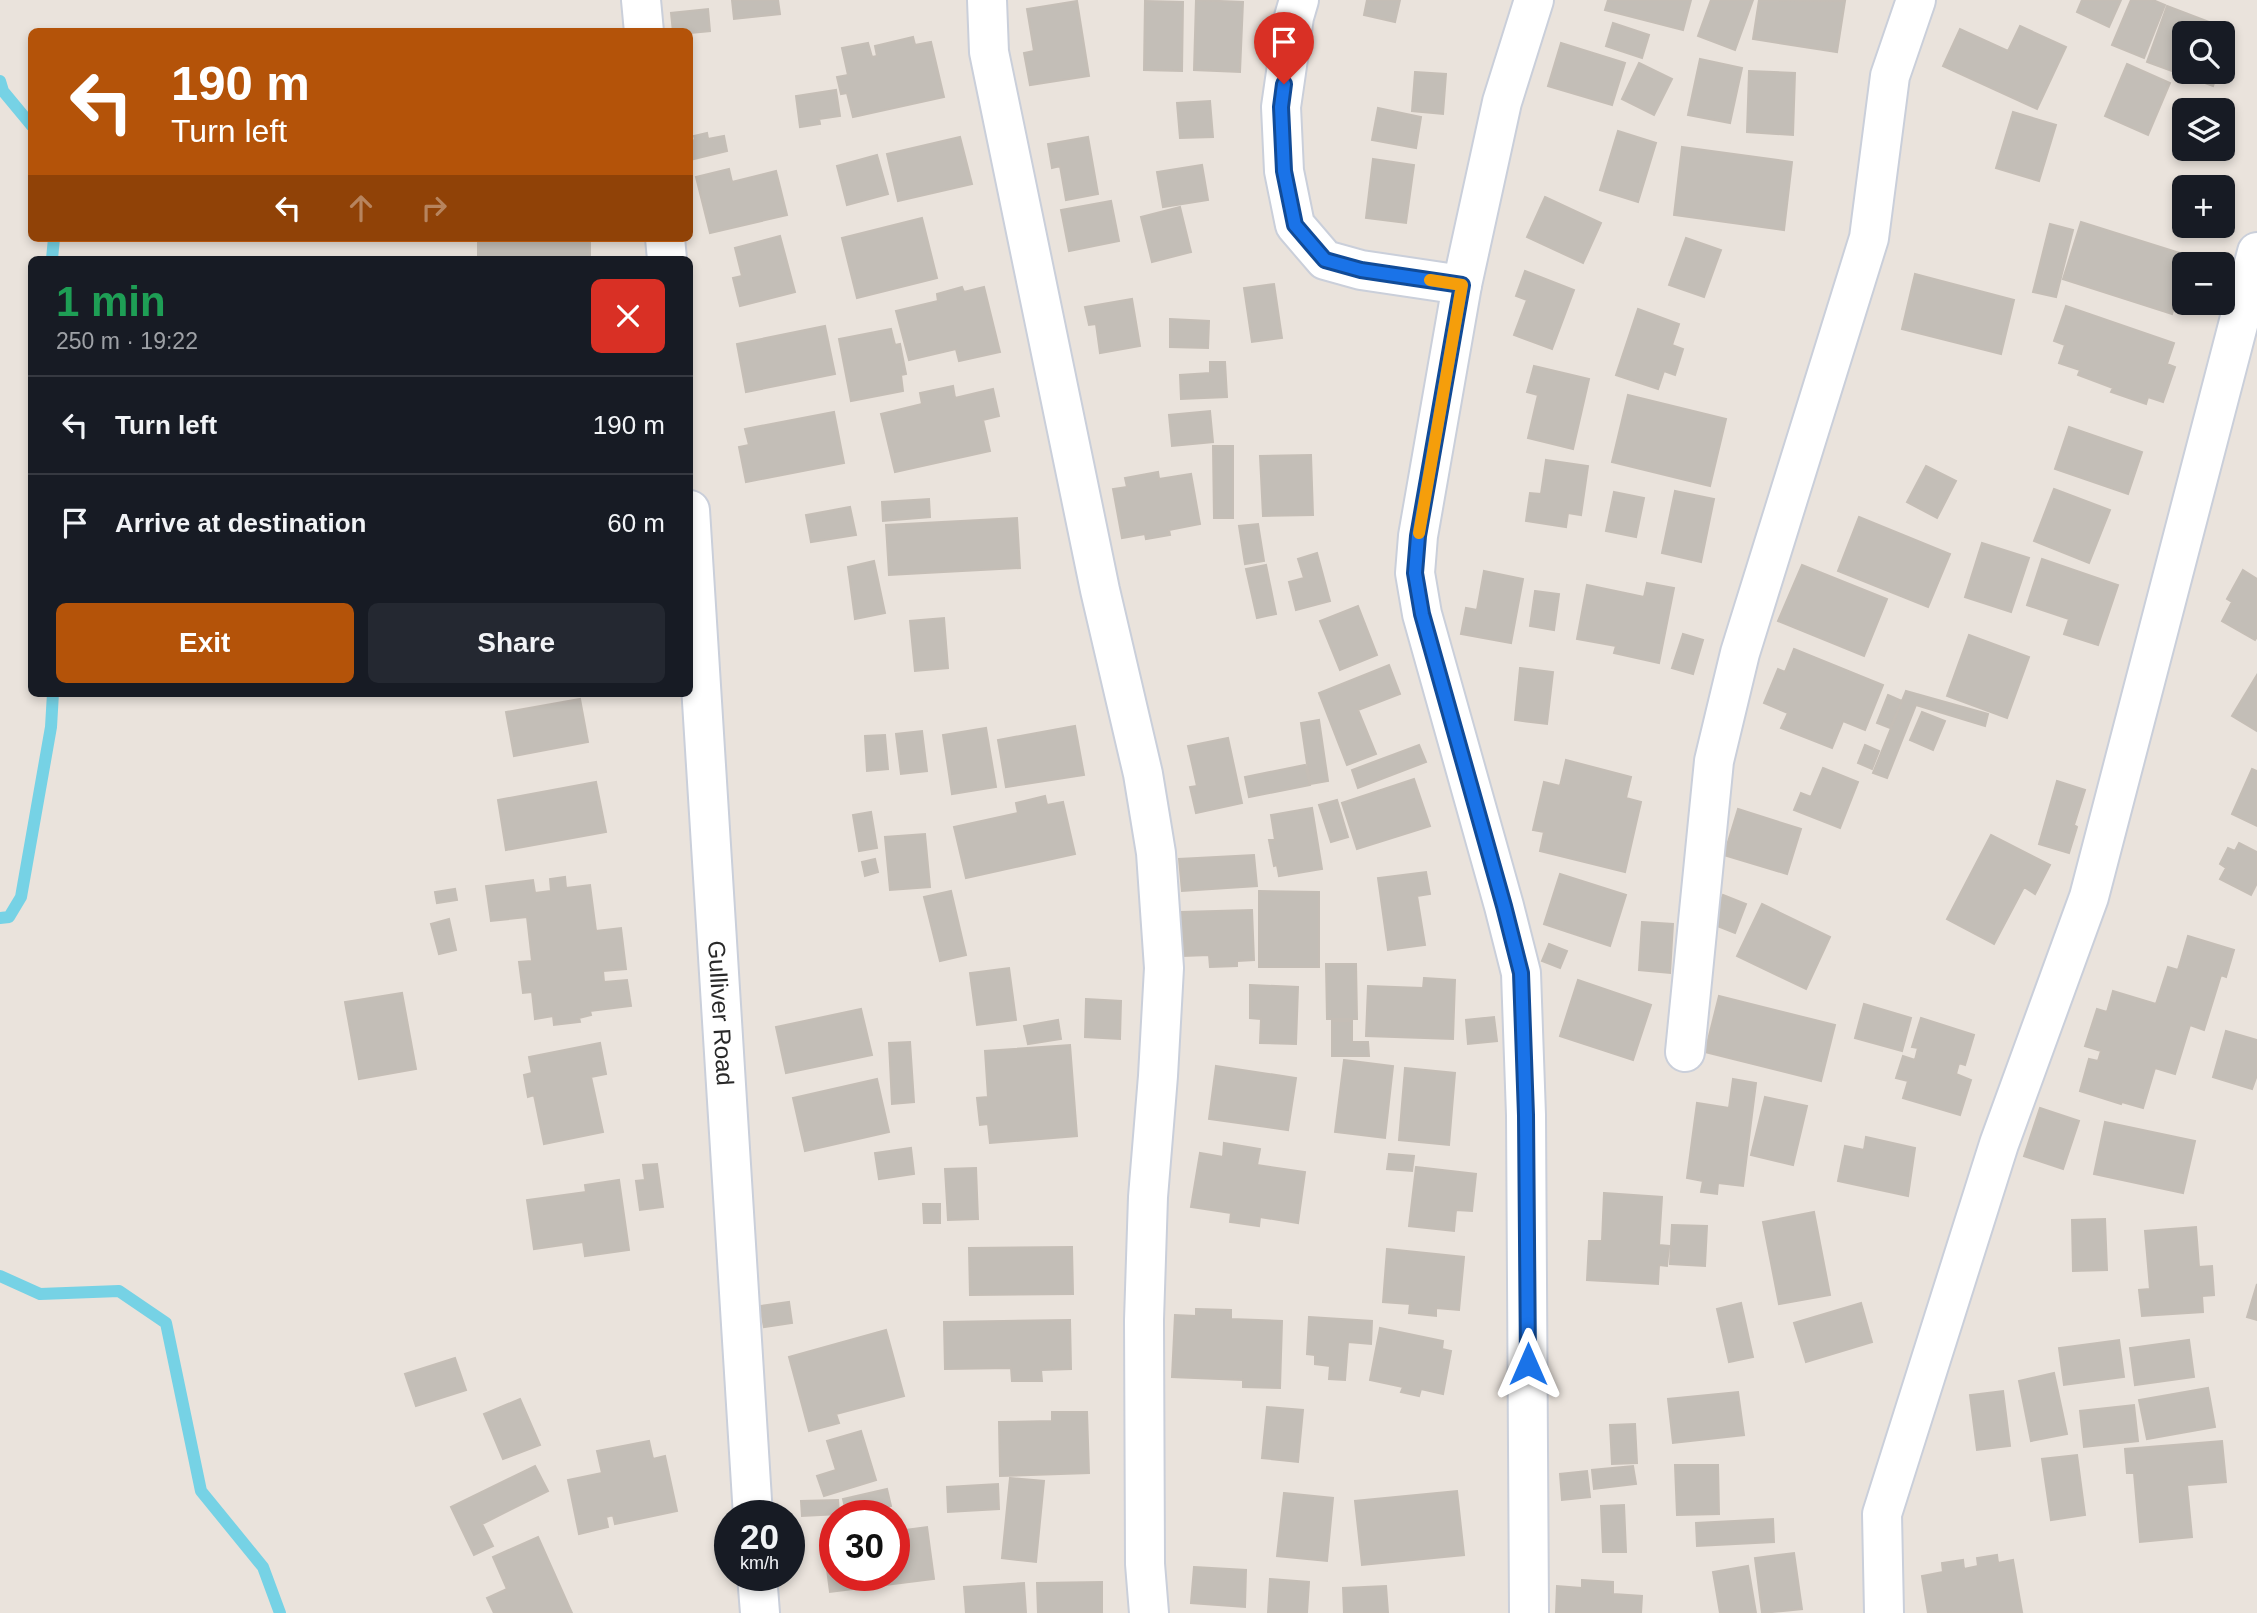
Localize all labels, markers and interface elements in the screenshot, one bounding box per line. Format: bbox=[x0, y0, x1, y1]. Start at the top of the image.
pin bbox=[1254, 12.0, 1314, 84]
map controls bbox=[2172, 21, 2235, 315]
button: search bbox=[2172, 21, 2235, 84]
icon: arrive bbox=[1265, 23, 1303, 61]
icon: left bbox=[56, 56, 147, 147]
text: 190 m bbox=[171, 56, 310, 110]
button: layers bbox=[2172, 98, 2235, 161]
text: Turn left bbox=[171, 113, 287, 149]
button: + bbox=[2172, 175, 2235, 238]
icon: left bbox=[269, 189, 307, 227]
icon: ahead bbox=[342, 189, 380, 227]
icon: right bbox=[415, 189, 453, 227]
button: − bbox=[2172, 252, 2235, 315]
text: 1 min bbox=[56, 278, 166, 325]
button: close bbox=[591, 279, 665, 353]
text: 250 m · 19:22 bbox=[56, 328, 198, 354]
icon: left bbox=[56, 406, 94, 444]
text: Turn left bbox=[115, 410, 217, 440]
text: 190 m bbox=[593, 410, 665, 440]
icon: arrive bbox=[56, 504, 94, 542]
text: Arrive at destination bbox=[115, 508, 366, 538]
text: 60 m bbox=[607, 508, 665, 538]
button: Exit bbox=[56, 603, 354, 683]
button: Share bbox=[368, 603, 665, 683]
street label: Gulliver Road bbox=[703, 940, 740, 1086]
position arrow bbox=[1491, 1327, 1565, 1401]
speed limit sign: 30 bbox=[819, 1500, 910, 1591]
text: 20 bbox=[740, 1517, 779, 1556]
text: km/h bbox=[740, 1553, 779, 1573]

